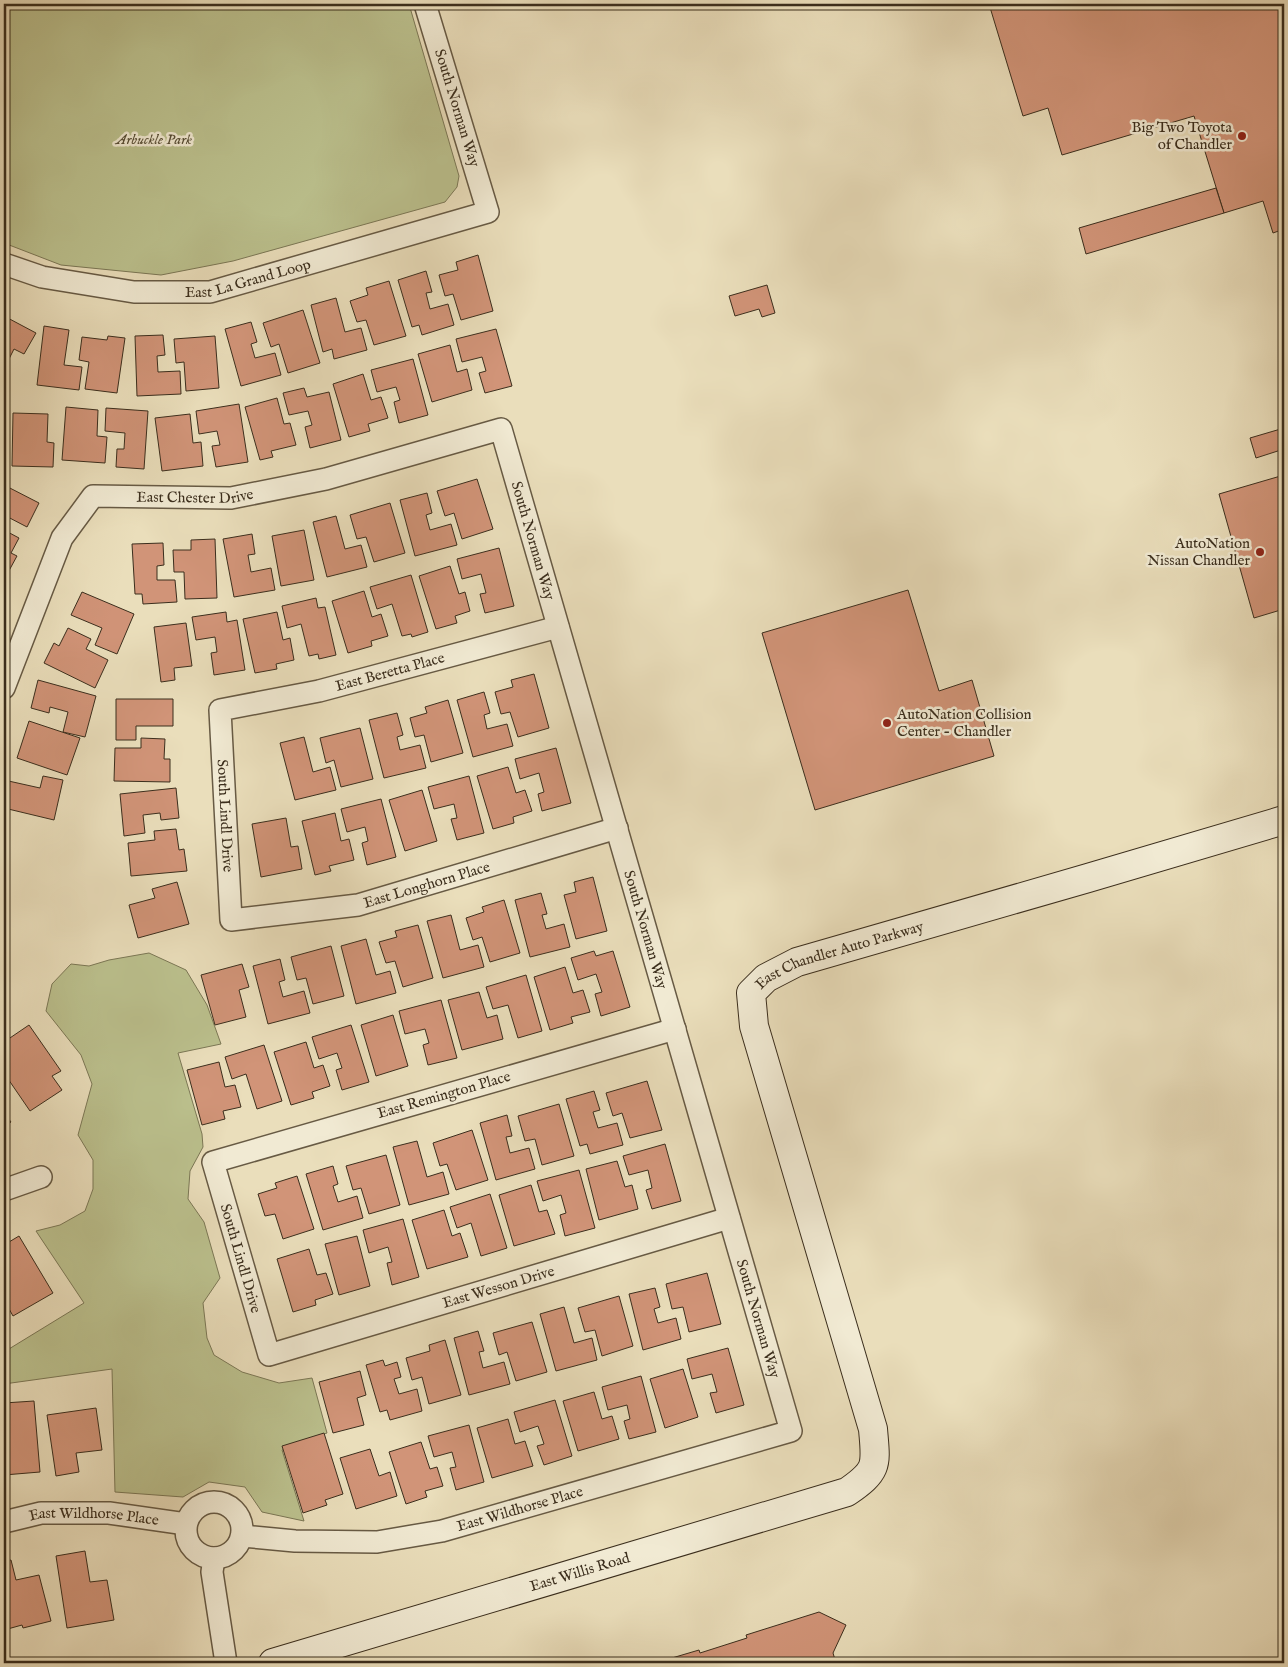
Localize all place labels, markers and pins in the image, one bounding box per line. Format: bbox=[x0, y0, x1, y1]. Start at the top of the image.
place label: Big Two Toyota of Chandler bbox=[1131, 118, 1233, 154]
marker: Big Two Toyota of Chandler bbox=[1236, 130, 1248, 142]
place label: AutoNation Nissan Chandler bbox=[1147, 534, 1250, 570]
marker: AutoNation Nissan Chandler bbox=[1254, 546, 1266, 558]
place label: AutoNation Collision Center - Chandler bbox=[896, 705, 1031, 741]
marker: AutoNation Collision Center - Chandler bbox=[881, 717, 893, 729]

